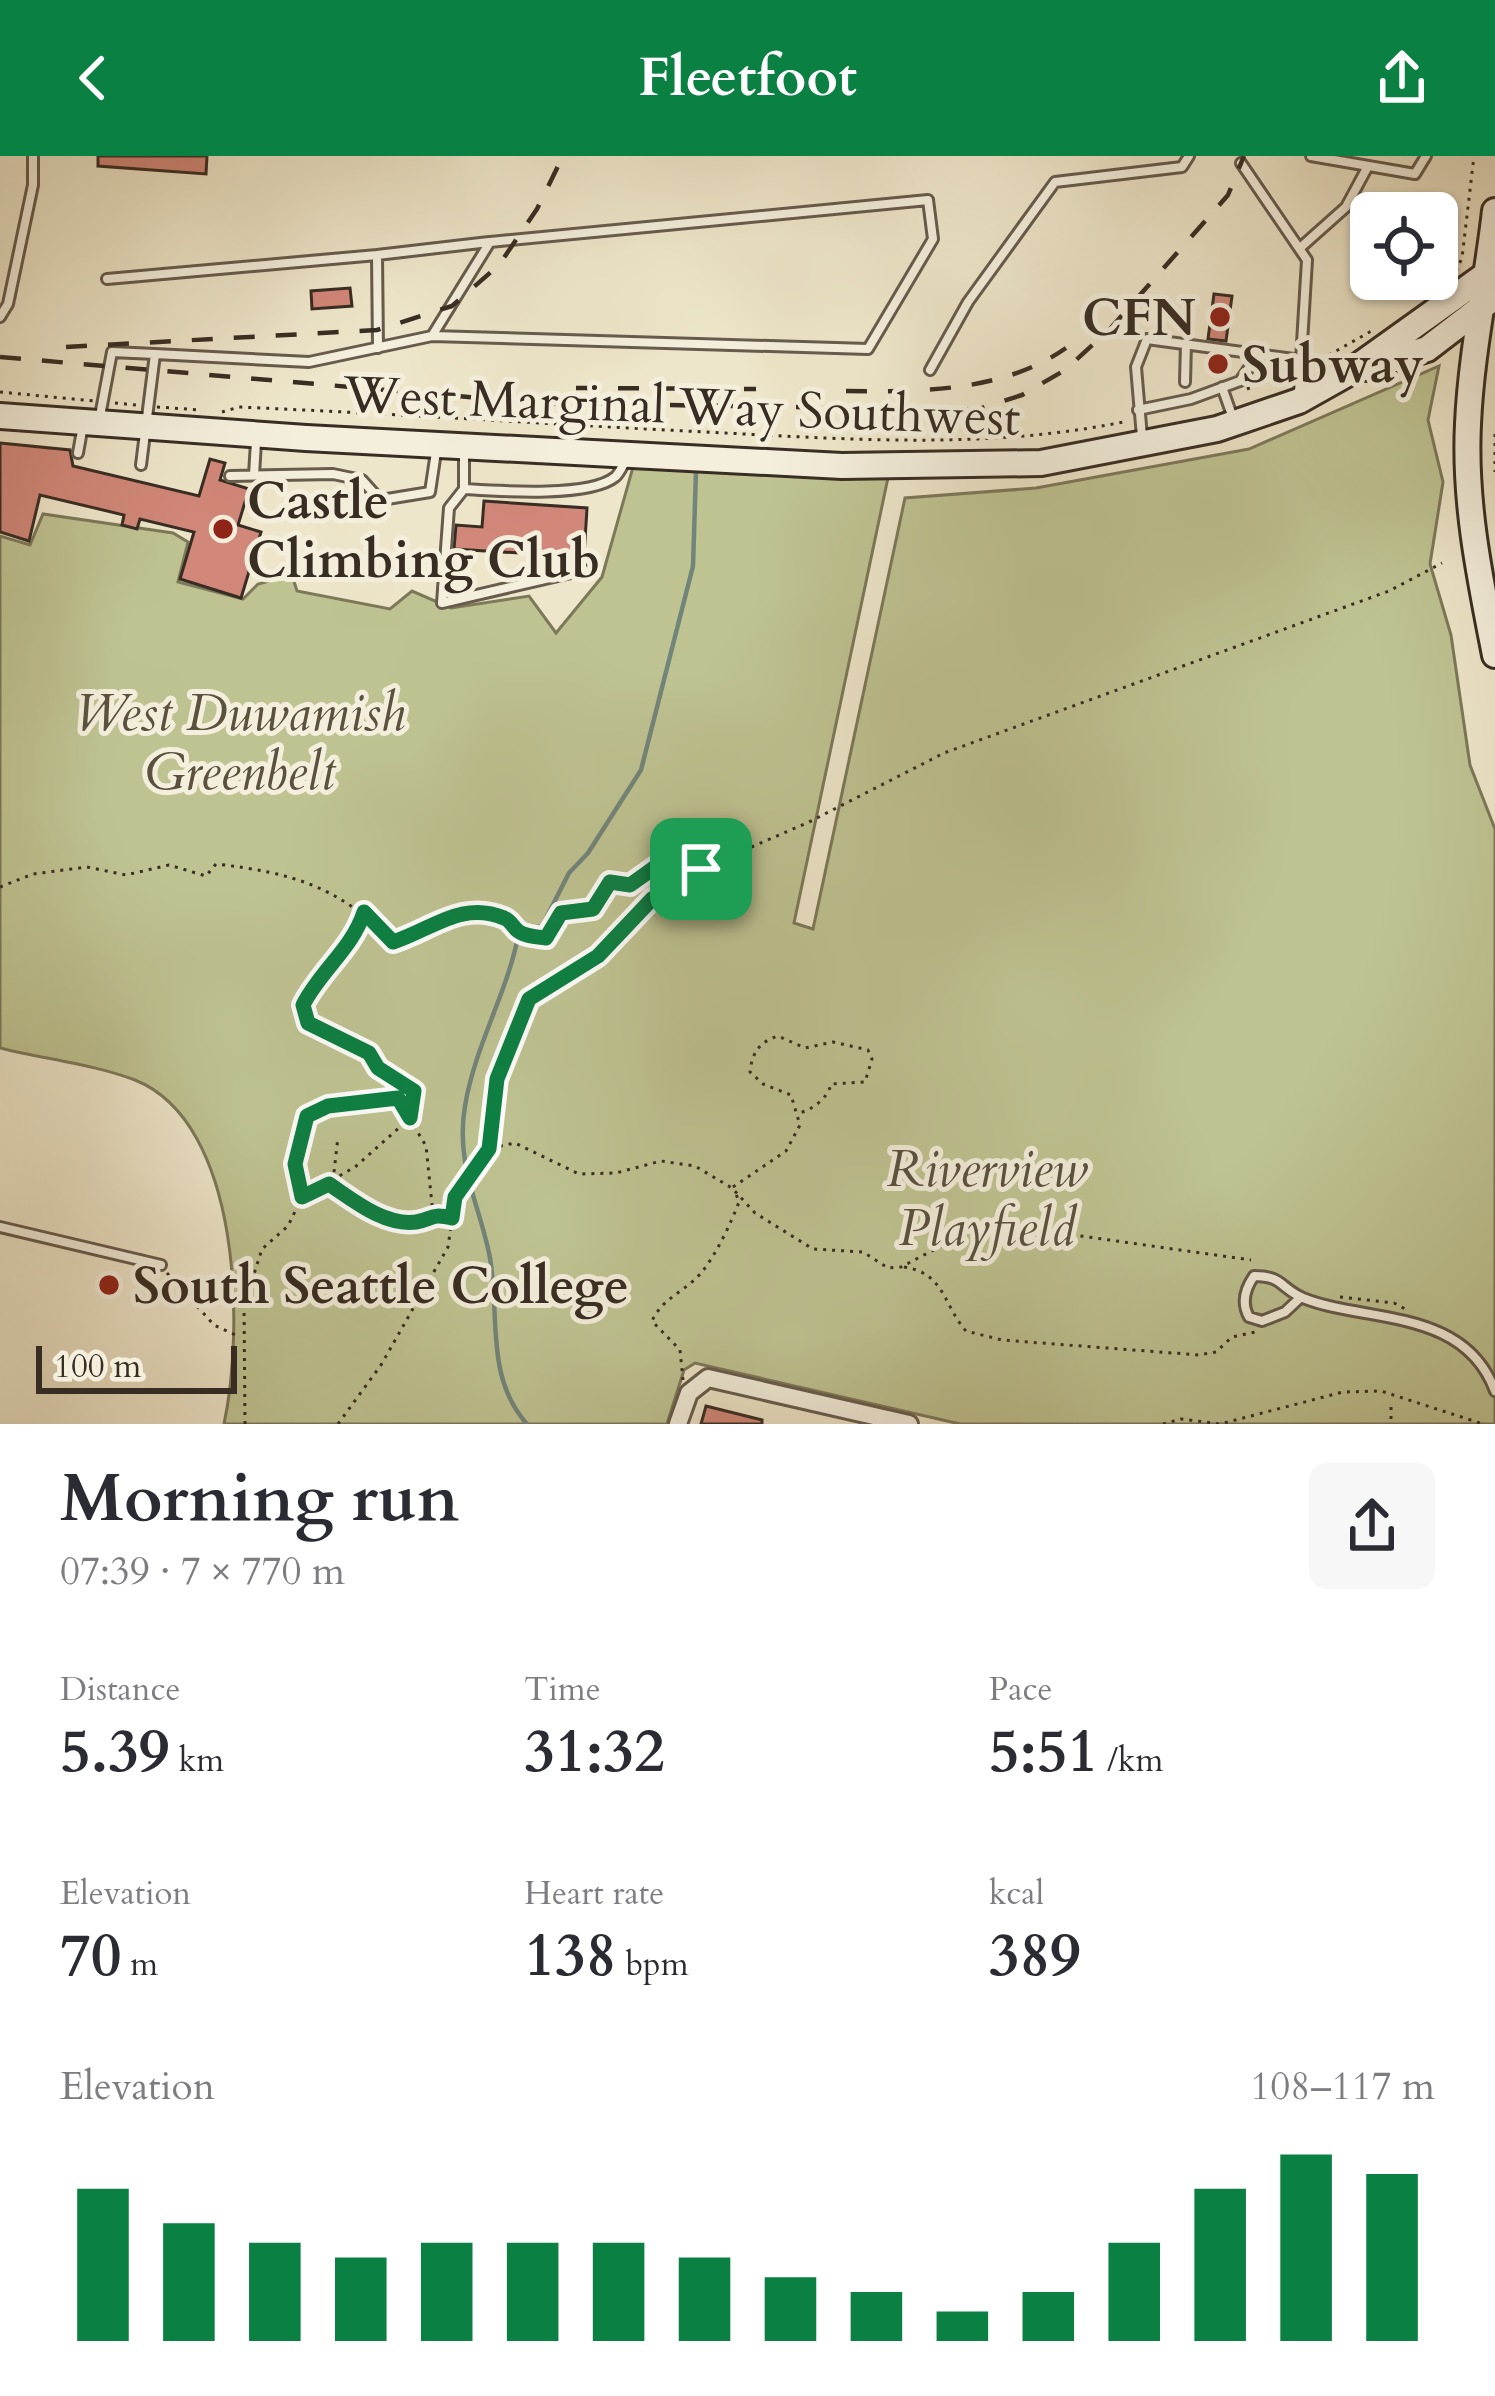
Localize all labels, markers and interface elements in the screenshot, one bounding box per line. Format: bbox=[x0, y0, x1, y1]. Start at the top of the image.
text: Fleetfoot bbox=[638, 42, 857, 115]
icon: back bbox=[60, 45, 126, 111]
icon: share bbox=[1369, 45, 1435, 111]
map controls bbox=[1350, 192, 1458, 300]
button: locate bbox=[1350, 192, 1458, 300]
place label: CFN bbox=[1082, 284, 1196, 354]
marker: CFN bbox=[1207, 304, 1233, 330]
place label: Subway bbox=[1242, 331, 1424, 401]
marker: Subway bbox=[1205, 351, 1231, 377]
street label: West Marginal Way Southwest bbox=[341, 360, 1022, 454]
place label: Castle Climbing Club bbox=[247, 467, 601, 596]
marker: Castle Climbing Club bbox=[210, 516, 236, 542]
park label: West Duwamish Greenbelt bbox=[75, 679, 405, 808]
pin bbox=[650, 818, 752, 920]
icon: arrive bbox=[668, 836, 734, 902]
park label: Riverview Playfield bbox=[886, 1135, 1088, 1264]
place label: South Seattle College bbox=[133, 1252, 629, 1322]
marker: South Seattle College bbox=[96, 1272, 122, 1298]
scale bar bbox=[36, 1340, 237, 1393]
text: 100 m bbox=[54, 1344, 141, 1389]
text: Morning run bbox=[60, 1455, 459, 1544]
button: share bbox=[1309, 1463, 1435, 1589]
text: 07:39 · 7 × 770 m bbox=[60, 1545, 345, 1598]
text: Distance bbox=[60, 1667, 181, 1712]
text: Time bbox=[524, 1667, 601, 1712]
text: Pace bbox=[989, 1667, 1052, 1712]
text: 5.39 bbox=[60, 1712, 170, 1793]
text: 31:32 bbox=[524, 1712, 665, 1793]
text: 5:51 bbox=[989, 1712, 1098, 1793]
text: km bbox=[170, 1738, 224, 1783]
text: /km bbox=[1098, 1738, 1163, 1783]
text: Elevation bbox=[60, 1871, 191, 1916]
text: Heart rate bbox=[524, 1871, 664, 1916]
text: kcal bbox=[989, 1871, 1044, 1916]
text: 70 bbox=[60, 1916, 121, 1997]
text: 138 bbox=[524, 1916, 617, 1997]
text: 389 bbox=[989, 1916, 1081, 1997]
text: m bbox=[121, 1942, 158, 1987]
text: bpm bbox=[617, 1942, 689, 1987]
text: Elevation bbox=[60, 2060, 215, 2113]
text: 108–117 m bbox=[1250, 2060, 1435, 2113]

